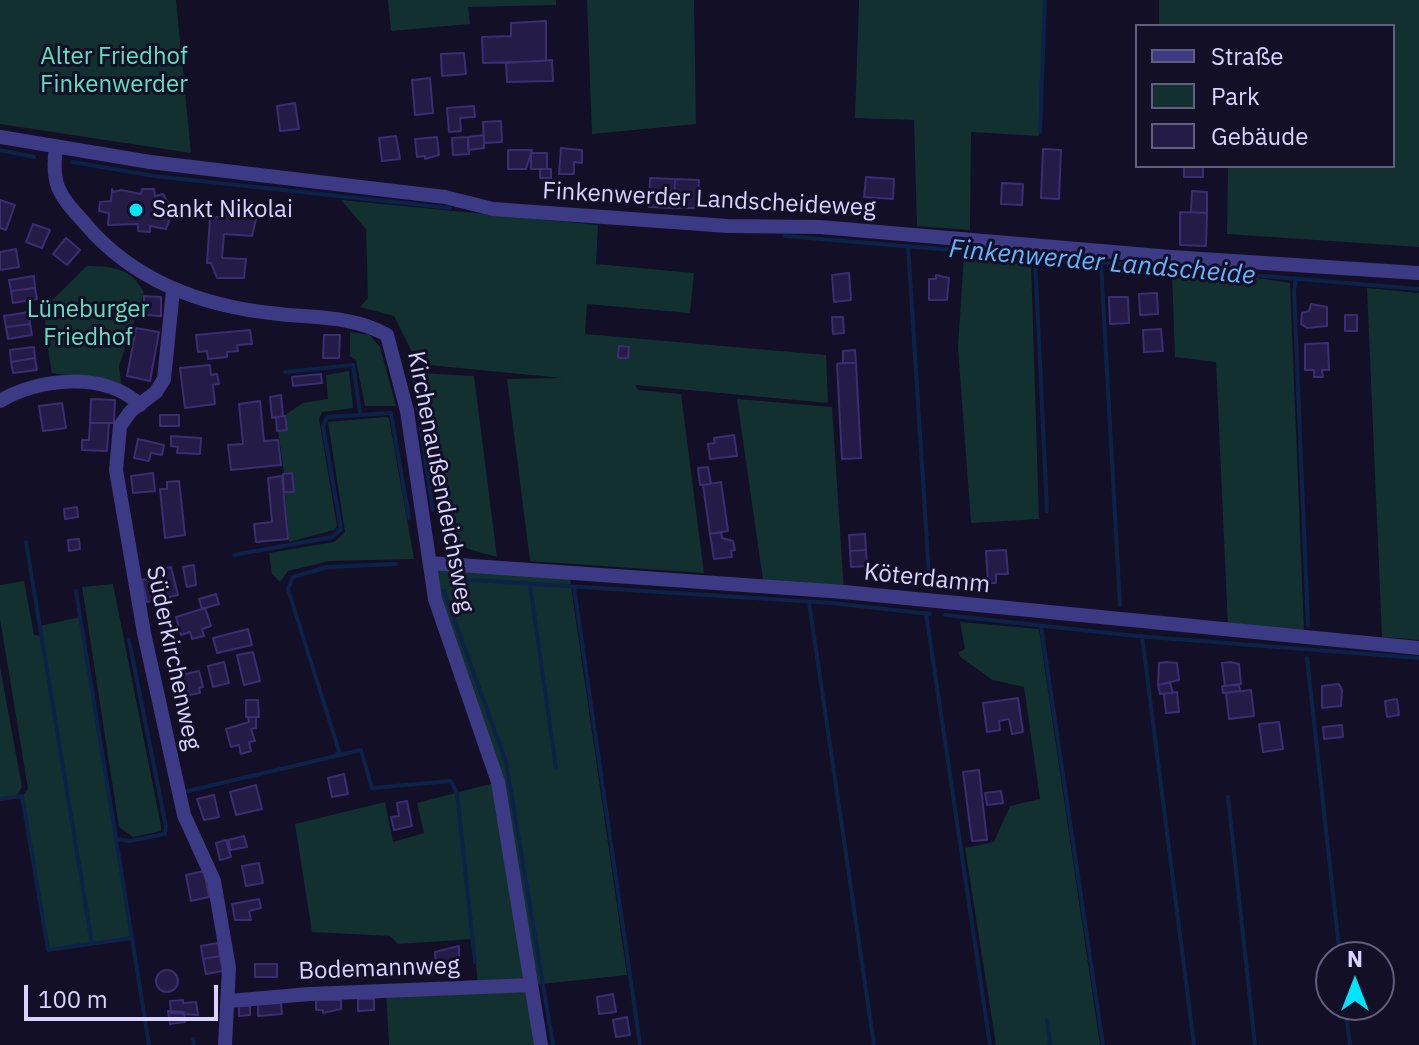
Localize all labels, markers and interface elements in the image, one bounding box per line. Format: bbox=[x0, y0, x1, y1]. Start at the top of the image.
legend bbox=[1135, 24, 1395, 168]
text: Straße bbox=[1211, 40, 1283, 72]
park label: Alter Friedhof Finkenwerder bbox=[40, 43, 188, 99]
text: Park bbox=[1211, 80, 1260, 112]
text: Gebäude bbox=[1211, 120, 1308, 152]
street label: Finkenwerder Landscheideweg bbox=[542, 177, 876, 223]
place label: Sankt Nikolai bbox=[152, 196, 293, 224]
marker: Sankt Nikolai bbox=[127, 201, 145, 219]
water label: Finkenwerder Landscheide bbox=[948, 234, 1256, 292]
park label: Lüneburger Friedhof bbox=[27, 296, 149, 352]
street label: Kirchenaußendeichsweg bbox=[401, 349, 479, 615]
street label: Köterdamm bbox=[862, 558, 992, 600]
street label: Süderkirchenweg bbox=[139, 563, 207, 753]
north arrow bbox=[1315, 941, 1395, 1021]
text: N bbox=[1347, 944, 1363, 973]
street label: Bodemannweg bbox=[298, 952, 460, 986]
scale bar bbox=[28, 969, 222, 1019]
text: 100 m bbox=[38, 983, 108, 1015]

